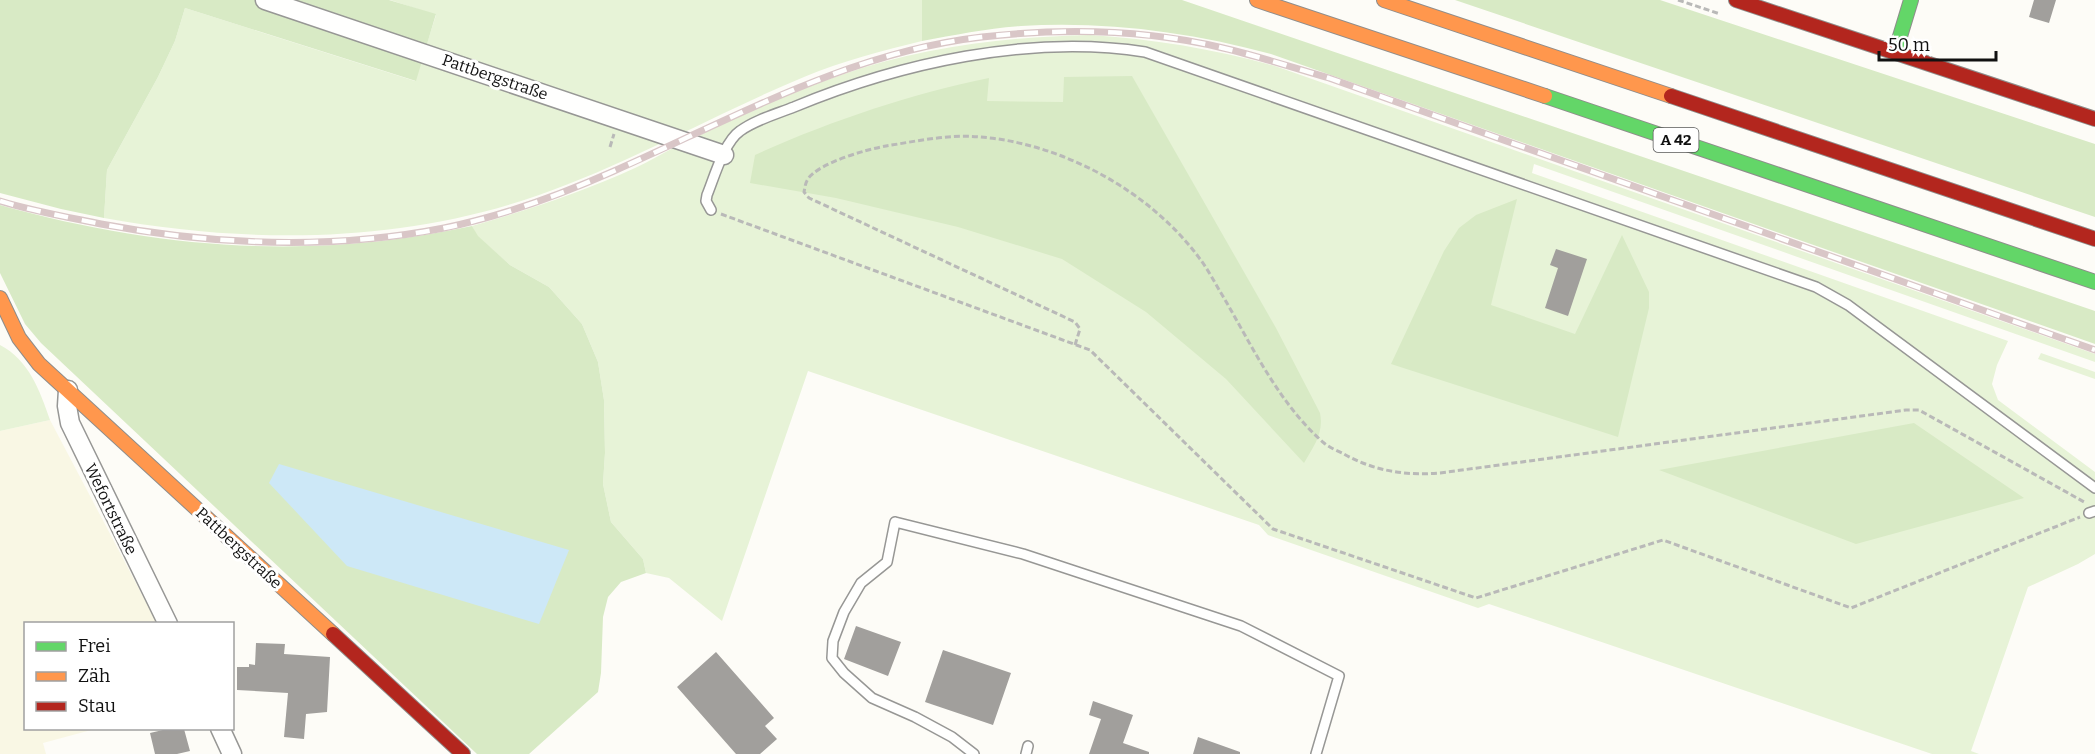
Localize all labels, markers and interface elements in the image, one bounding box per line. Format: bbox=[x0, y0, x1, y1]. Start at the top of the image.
scale bar bbox=[1879, 24, 1996, 62]
text: 50 m bbox=[1888, 34, 1930, 56]
street label: Pattbergstraße bbox=[440, 50, 550, 104]
road number: A 42 bbox=[1654, 128, 1698, 152]
street label: Wefortstraße bbox=[81, 460, 141, 558]
street label: Pattbergstraße bbox=[192, 503, 286, 593]
legend bbox=[24, 622, 234, 730]
text: Frei bbox=[78, 635, 111, 657]
text: Zäh bbox=[78, 665, 110, 687]
text: Stau bbox=[78, 695, 116, 717]

